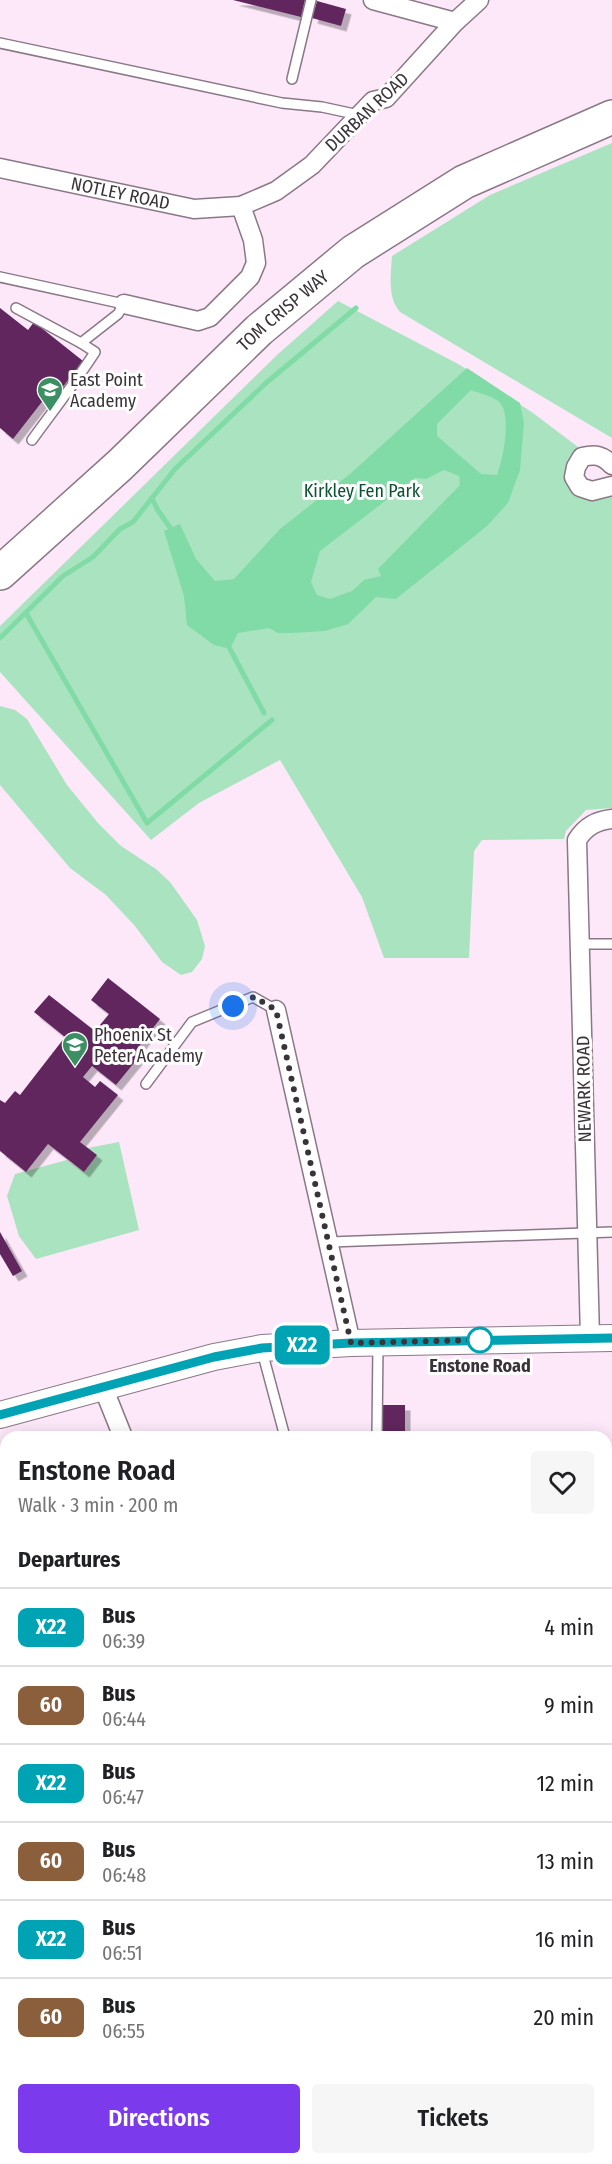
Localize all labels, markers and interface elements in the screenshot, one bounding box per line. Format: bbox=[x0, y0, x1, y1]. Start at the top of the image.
street label: DURBAN ROAD bbox=[321, 68, 413, 156]
street label: NOTLEY ROAD bbox=[69, 172, 172, 215]
street label: TOM CRISP WAY bbox=[233, 266, 333, 356]
place label: East Point Academy bbox=[70, 369, 143, 412]
school or university icon: East Point Academy bbox=[35, 375, 65, 413]
park label: Kirkley Fen Park bbox=[304, 480, 421, 502]
your location bbox=[218, 991, 248, 1021]
place label: Phoenix St Peter Academy bbox=[94, 1024, 203, 1067]
school or university icon: Phoenix St Peter Academy bbox=[60, 1030, 90, 1068]
street label: NEWARK ROAD bbox=[572, 1036, 596, 1142]
line badge: X22 bbox=[268, 1326, 336, 1364]
marker: Enstone Road bbox=[467, 1327, 493, 1353]
text: X22 bbox=[287, 1332, 317, 1358]
place label: Enstone Road bbox=[429, 1355, 531, 1377]
button: heart bbox=[531, 1451, 594, 1514]
text: Enstone Road bbox=[18, 1454, 176, 1487]
text: Walk · 3 min · 200 m bbox=[18, 1493, 178, 1517]
text: Departures bbox=[18, 1546, 120, 1573]
text: Bus bbox=[102, 1602, 135, 1629]
text: X22 bbox=[36, 1614, 66, 1640]
text: 4 min bbox=[544, 1614, 594, 1641]
text: 06:39 bbox=[102, 1629, 145, 1653]
text: Bus bbox=[102, 1680, 135, 1707]
text: 60 bbox=[40, 1692, 62, 1718]
text: 9 min bbox=[544, 1692, 594, 1719]
text: 06:44 bbox=[102, 1707, 146, 1731]
text: Bus bbox=[102, 1758, 135, 1785]
text: X22 bbox=[36, 1770, 66, 1796]
text: 12 min bbox=[536, 1770, 594, 1797]
text: 06:47 bbox=[102, 1785, 144, 1809]
text: Bus bbox=[102, 1836, 135, 1863]
text: 60 bbox=[40, 1848, 62, 1874]
text: 13 min bbox=[536, 1848, 594, 1875]
text: 06:48 bbox=[102, 1863, 146, 1887]
text: Bus bbox=[102, 1914, 135, 1941]
text: X22 bbox=[36, 1926, 66, 1952]
text: 16 min bbox=[535, 1926, 594, 1953]
text: 06:51 bbox=[102, 1941, 143, 1965]
text: Bus bbox=[102, 1992, 135, 2019]
text: 60 bbox=[40, 2004, 62, 2030]
text: 20 min bbox=[534, 2004, 594, 2031]
text: 06:55 bbox=[102, 2019, 145, 2043]
button: Directions bbox=[18, 2084, 300, 2153]
button: Tickets bbox=[312, 2084, 594, 2153]

